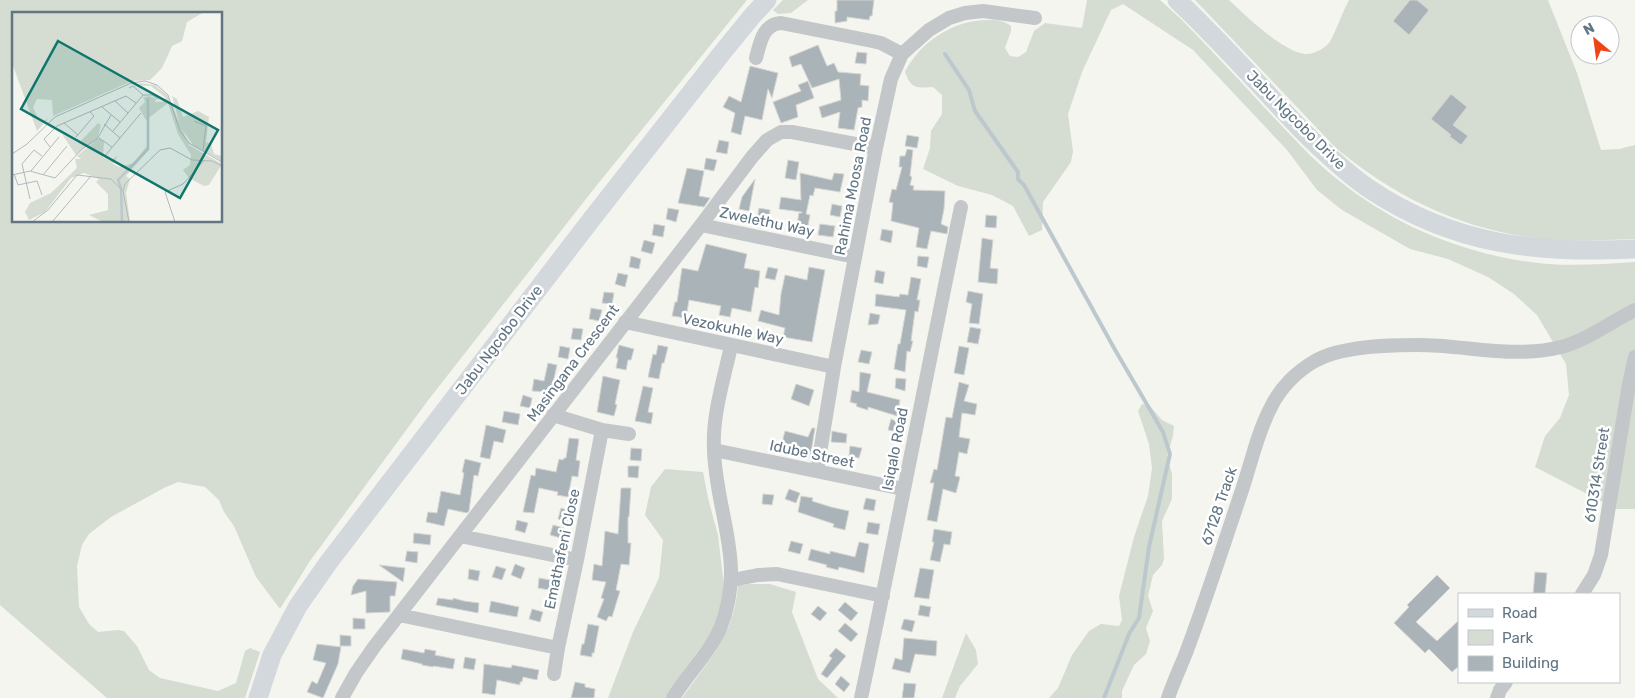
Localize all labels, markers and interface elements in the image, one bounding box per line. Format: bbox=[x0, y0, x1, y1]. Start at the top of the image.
inset map bbox=[12, 12, 222, 222]
north arrow bbox=[1570, 15, 1620, 65]
text: N bbox=[1580, 19, 1597, 39]
street label: Jabu Ngcobo Drive bbox=[1243, 67, 1349, 173]
street label: Rahima Moosa Road bbox=[831, 115, 875, 257]
street label: Zwelethu Way bbox=[718, 203, 816, 241]
street label: Jabu Ngcobo Drive bbox=[452, 281, 546, 399]
street label: Masingana Crescent bbox=[523, 301, 623, 425]
street label: Vezokuhle Way bbox=[681, 309, 785, 349]
street label: Isiqalo Road bbox=[878, 406, 912, 492]
street label: 610314 Street bbox=[1581, 426, 1613, 524]
street label: Idube Street bbox=[768, 436, 856, 472]
street label: 67128 Track bbox=[1197, 464, 1241, 548]
street label: Emathafeni Close bbox=[540, 487, 584, 611]
legend bbox=[1458, 593, 1620, 683]
text: Road bbox=[1502, 604, 1538, 622]
text: Park bbox=[1502, 629, 1533, 647]
text: Building bbox=[1502, 654, 1559, 672]

